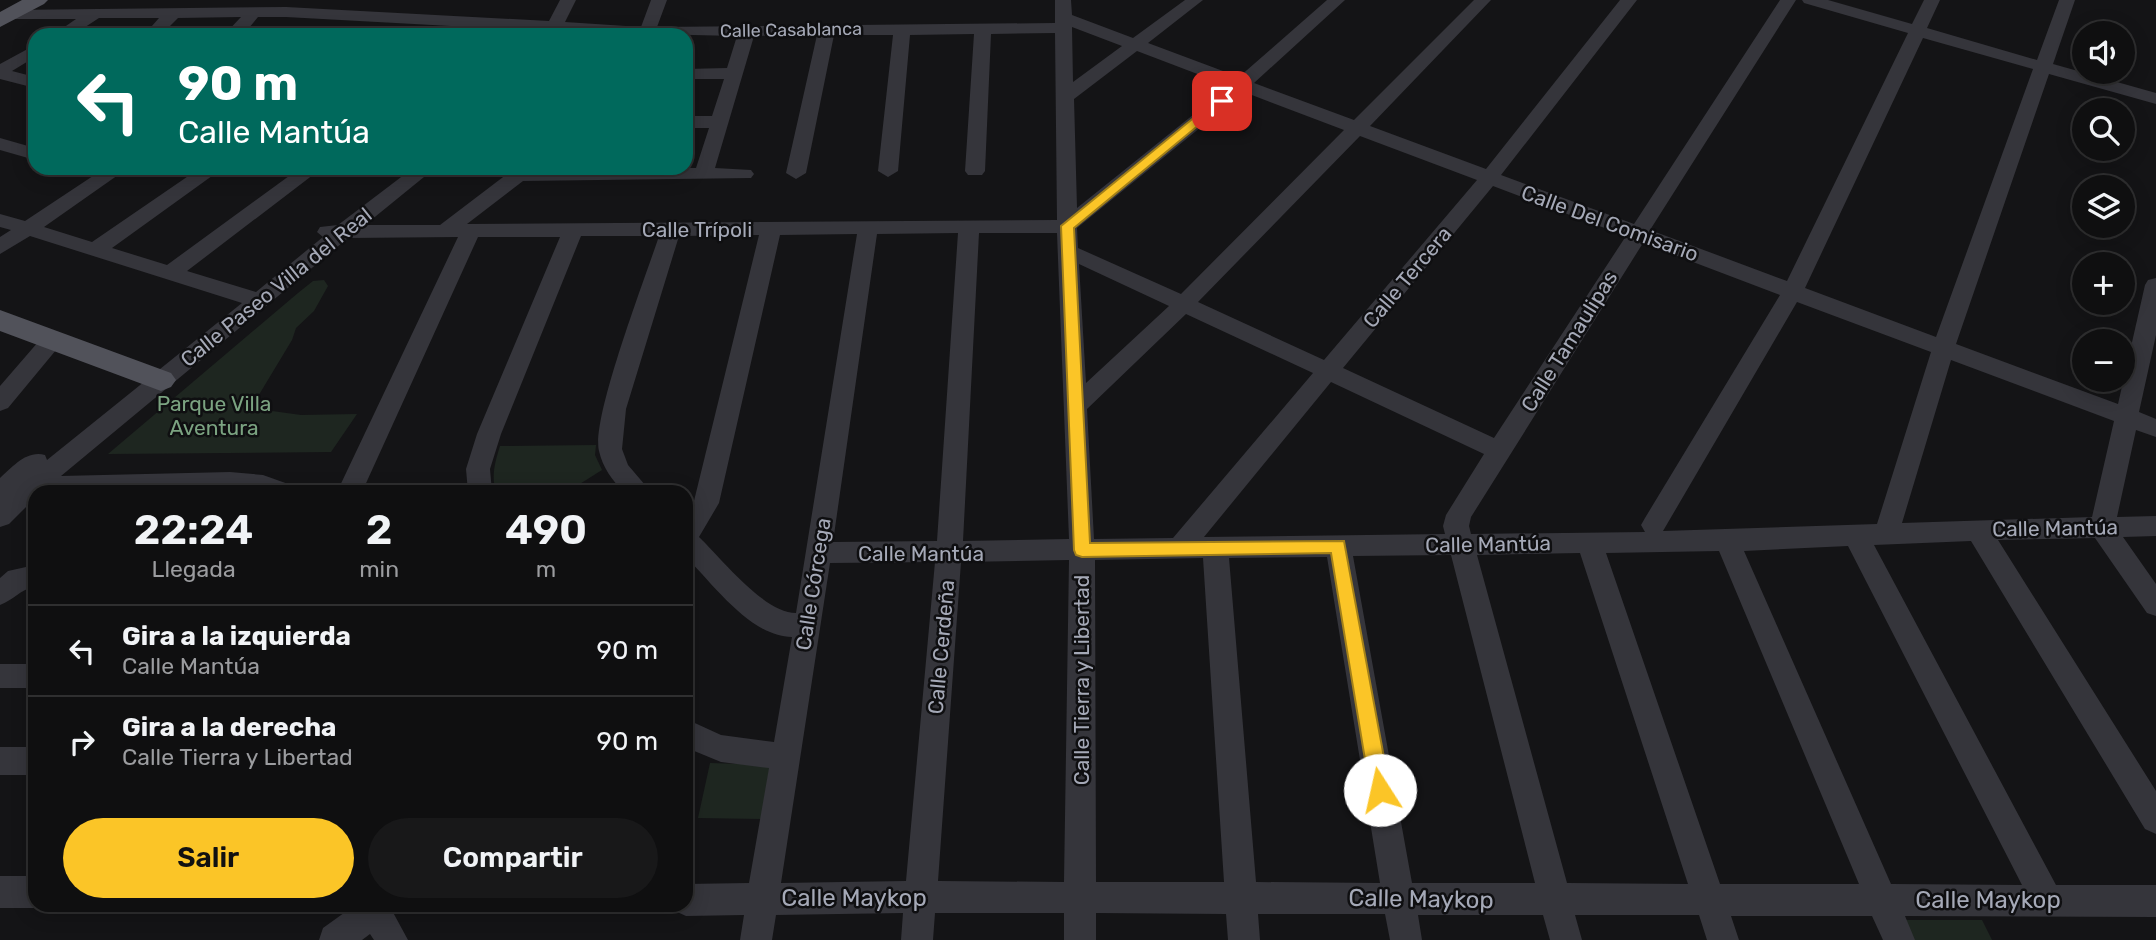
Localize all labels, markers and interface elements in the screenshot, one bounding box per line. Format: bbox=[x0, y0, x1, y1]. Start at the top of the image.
street label: Calle Casablanca bbox=[720, 18, 862, 42]
map controls bbox=[2072, 21, 2135, 392]
button: sound bbox=[2072, 21, 2135, 84]
text: 90 m bbox=[178, 54, 298, 112]
icon: left bbox=[63, 56, 154, 147]
pin bbox=[1192, 71, 1252, 131]
icon: arrive bbox=[1203, 82, 1241, 120]
button: search bbox=[2072, 98, 2135, 161]
text: Calle Mantúa bbox=[178, 113, 370, 151]
button: layers bbox=[2072, 175, 2135, 238]
street label: Calle Del Comisario bbox=[1518, 179, 1702, 267]
street label: Calle Paseo Villa del Real bbox=[175, 202, 377, 372]
street label: Calle Trípoli bbox=[642, 217, 752, 242]
street label: Calle Tercera bbox=[1357, 221, 1457, 333]
button: + bbox=[2072, 252, 2135, 315]
street label: Calle Tamaulipas bbox=[1516, 266, 1622, 416]
button: − bbox=[2072, 329, 2135, 392]
park label: Parque Villa Aventura bbox=[157, 391, 271, 440]
text: 22:24 bbox=[134, 505, 253, 555]
text: 2 bbox=[366, 505, 392, 555]
text: 490 bbox=[505, 505, 587, 555]
street label: Calle Mantúa bbox=[1992, 514, 2118, 542]
street label: Calle Córcega bbox=[790, 516, 836, 652]
street label: Calle Mantúa bbox=[1425, 530, 1551, 558]
street label: Calle Mantúa bbox=[858, 541, 984, 566]
text: Llegada bbox=[151, 555, 236, 583]
text: min bbox=[359, 555, 399, 583]
text: m bbox=[536, 555, 556, 583]
street label: Calle Tierra y Libertad bbox=[1069, 575, 1094, 785]
street label: Calle Cerdeña bbox=[923, 579, 959, 715]
text: Gira a la izquierda bbox=[122, 621, 351, 652]
icon: left bbox=[63, 632, 101, 670]
text: 90 m bbox=[597, 635, 658, 666]
text: Calle Mantúa bbox=[122, 652, 260, 680]
text: Gira a la derecha bbox=[122, 712, 336, 743]
icon: right bbox=[63, 723, 101, 761]
text: 90 m bbox=[597, 726, 658, 757]
text: Calle Tierra y Libertad bbox=[122, 743, 353, 771]
position arrow bbox=[1343, 753, 1417, 827]
button: Salir bbox=[63, 818, 354, 898]
button: Compartir bbox=[368, 818, 658, 898]
street label: Calle Maykop bbox=[781, 884, 927, 912]
street label: Calle Maykop bbox=[1348, 884, 1494, 914]
street label: Calle Maykop bbox=[1915, 886, 2061, 914]

